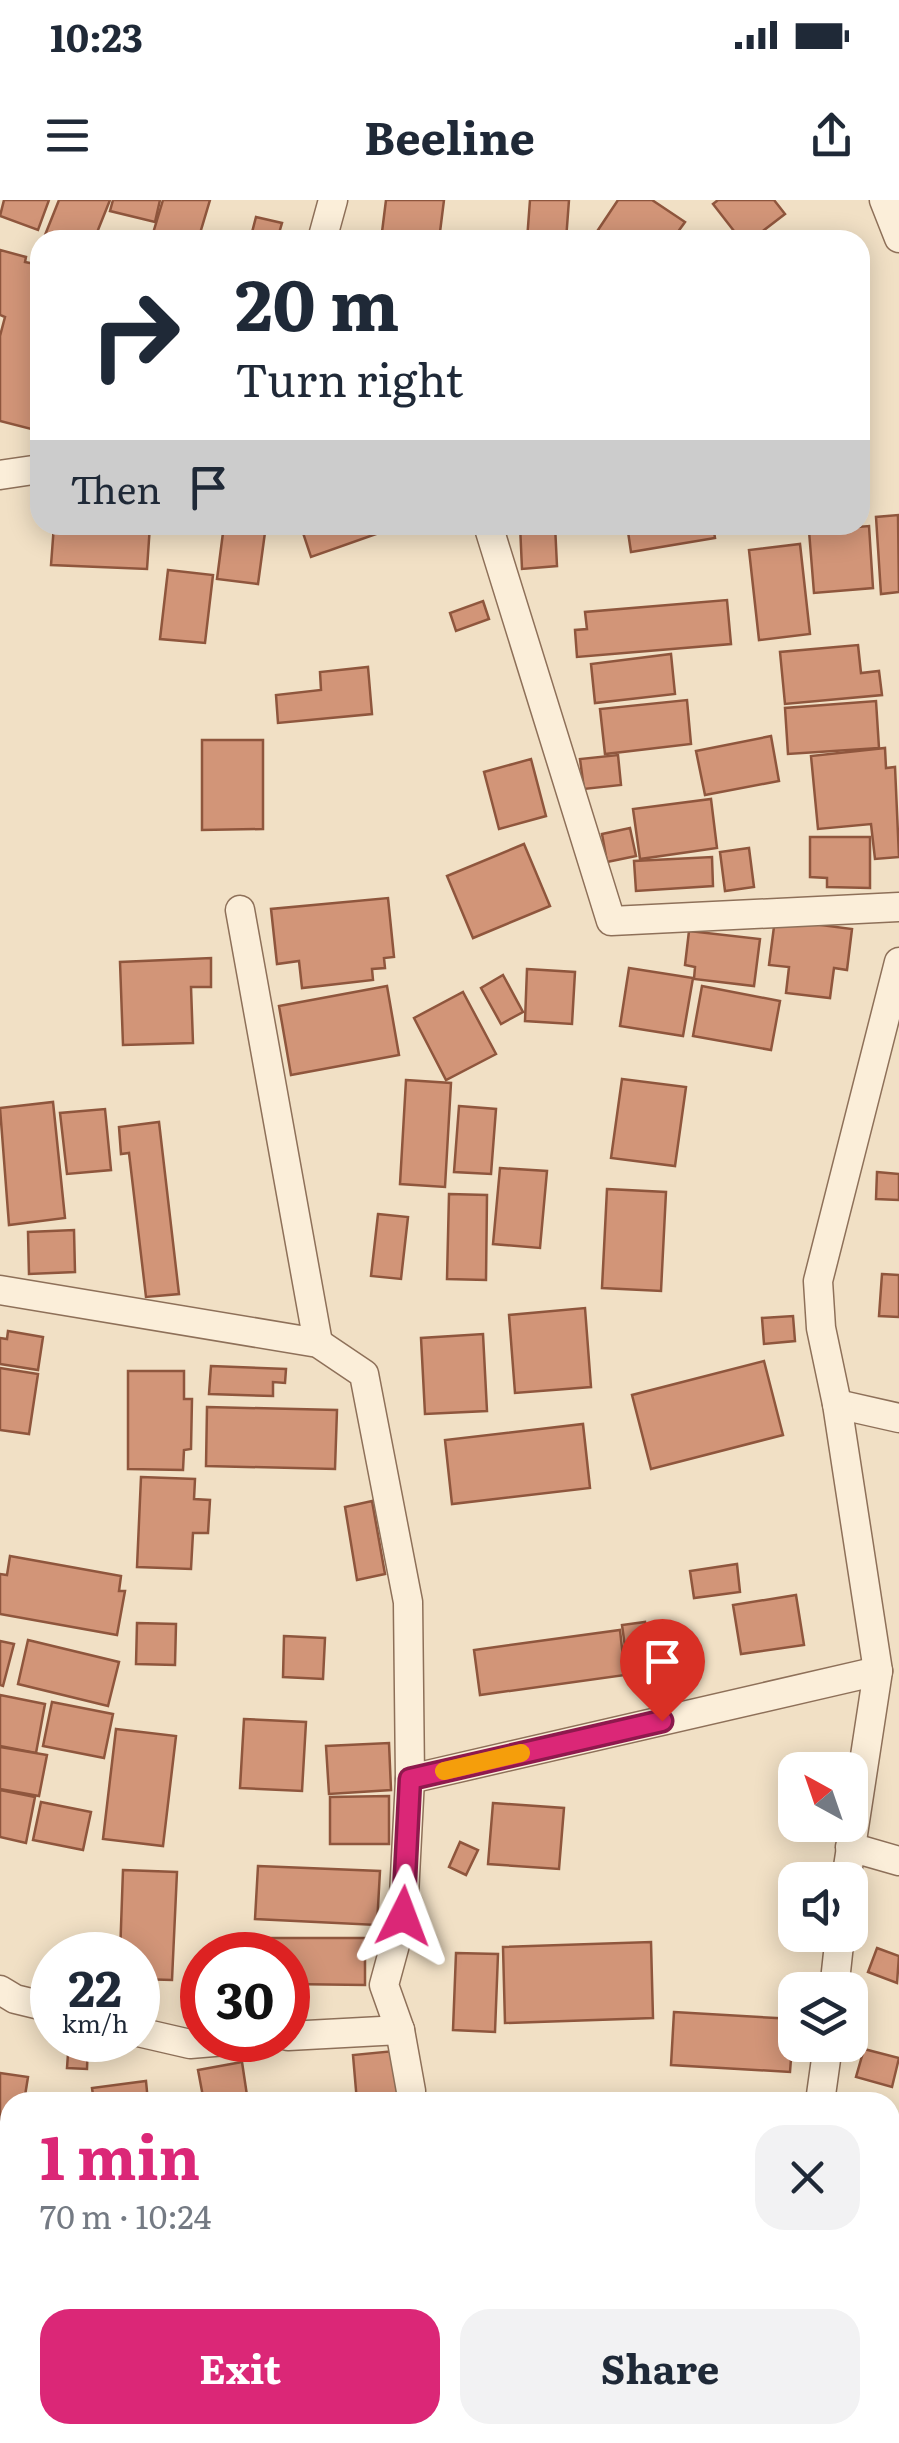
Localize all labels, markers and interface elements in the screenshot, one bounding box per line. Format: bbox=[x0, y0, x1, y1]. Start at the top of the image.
text: 10:23 bbox=[50, 7, 143, 64]
text: Beeline bbox=[364, 102, 535, 169]
icon: menu bbox=[40, 108, 95, 163]
icon: share bbox=[804, 108, 859, 163]
text: 20 m bbox=[235, 249, 400, 353]
icon: right bbox=[70, 270, 200, 400]
text: Turn right bbox=[235, 344, 463, 411]
text: Then bbox=[70, 459, 161, 516]
icon: arrive bbox=[181, 460, 236, 515]
pin bbox=[620, 1619, 705, 1722]
icon: arrive bbox=[635, 1634, 690, 1689]
north arrow bbox=[778, 1752, 868, 1842]
map controls bbox=[778, 1752, 868, 2062]
button: sound bbox=[778, 1862, 868, 1952]
position arrow bbox=[351, 1864, 455, 1968]
speed limit sign: 30 bbox=[180, 1932, 310, 2062]
text: 22 bbox=[68, 1948, 122, 2022]
button: layers bbox=[778, 1972, 868, 2062]
text: km/h bbox=[62, 2004, 128, 2041]
text: 1 min bbox=[40, 2109, 200, 2198]
button: close bbox=[755, 2125, 860, 2230]
text: 70 m · 10:24 bbox=[40, 2191, 211, 2239]
button: Exit bbox=[40, 2309, 440, 2424]
button: Share bbox=[460, 2309, 860, 2424]

